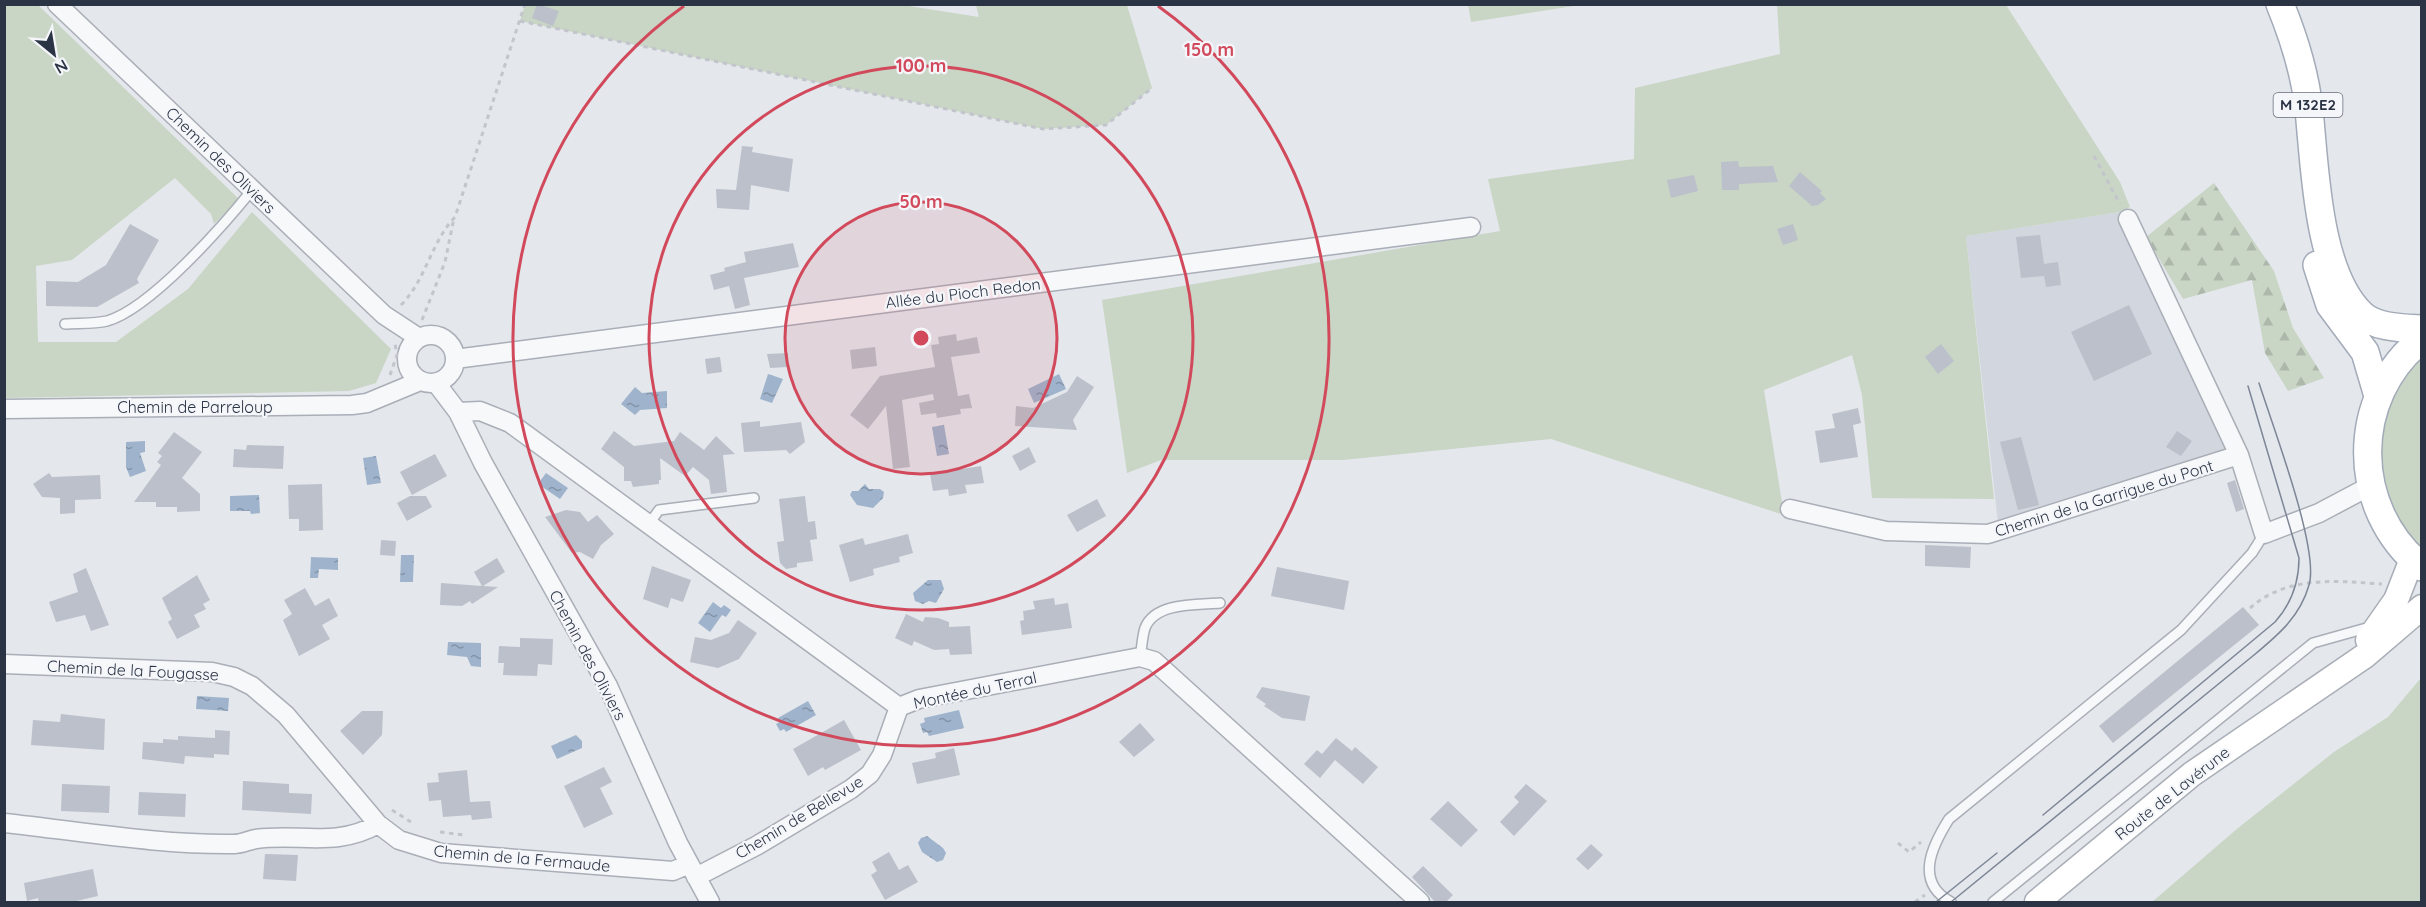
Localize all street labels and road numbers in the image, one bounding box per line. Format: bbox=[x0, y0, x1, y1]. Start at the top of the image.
road number: M 132E2 bbox=[2274, 93, 2342, 117]
street label: Chemin des Oliviers bbox=[162, 103, 280, 217]
street label: Allée du Pioch Redon bbox=[884, 274, 1042, 312]
street label: Chemin de Parreloup bbox=[117, 397, 273, 417]
street label: Chemin de la Garrigue du Pont bbox=[1992, 455, 2216, 541]
street label: Chemin des Oliviers bbox=[545, 586, 631, 724]
street label: Chemin de la Fougasse bbox=[47, 656, 219, 684]
street label: Montée du Terral bbox=[911, 667, 1039, 713]
street label: Route de Lavérune bbox=[2111, 742, 2233, 844]
street label: Chemin de Bellevue bbox=[731, 771, 867, 863]
street label: Chemin de la Fermaude bbox=[433, 840, 611, 876]

